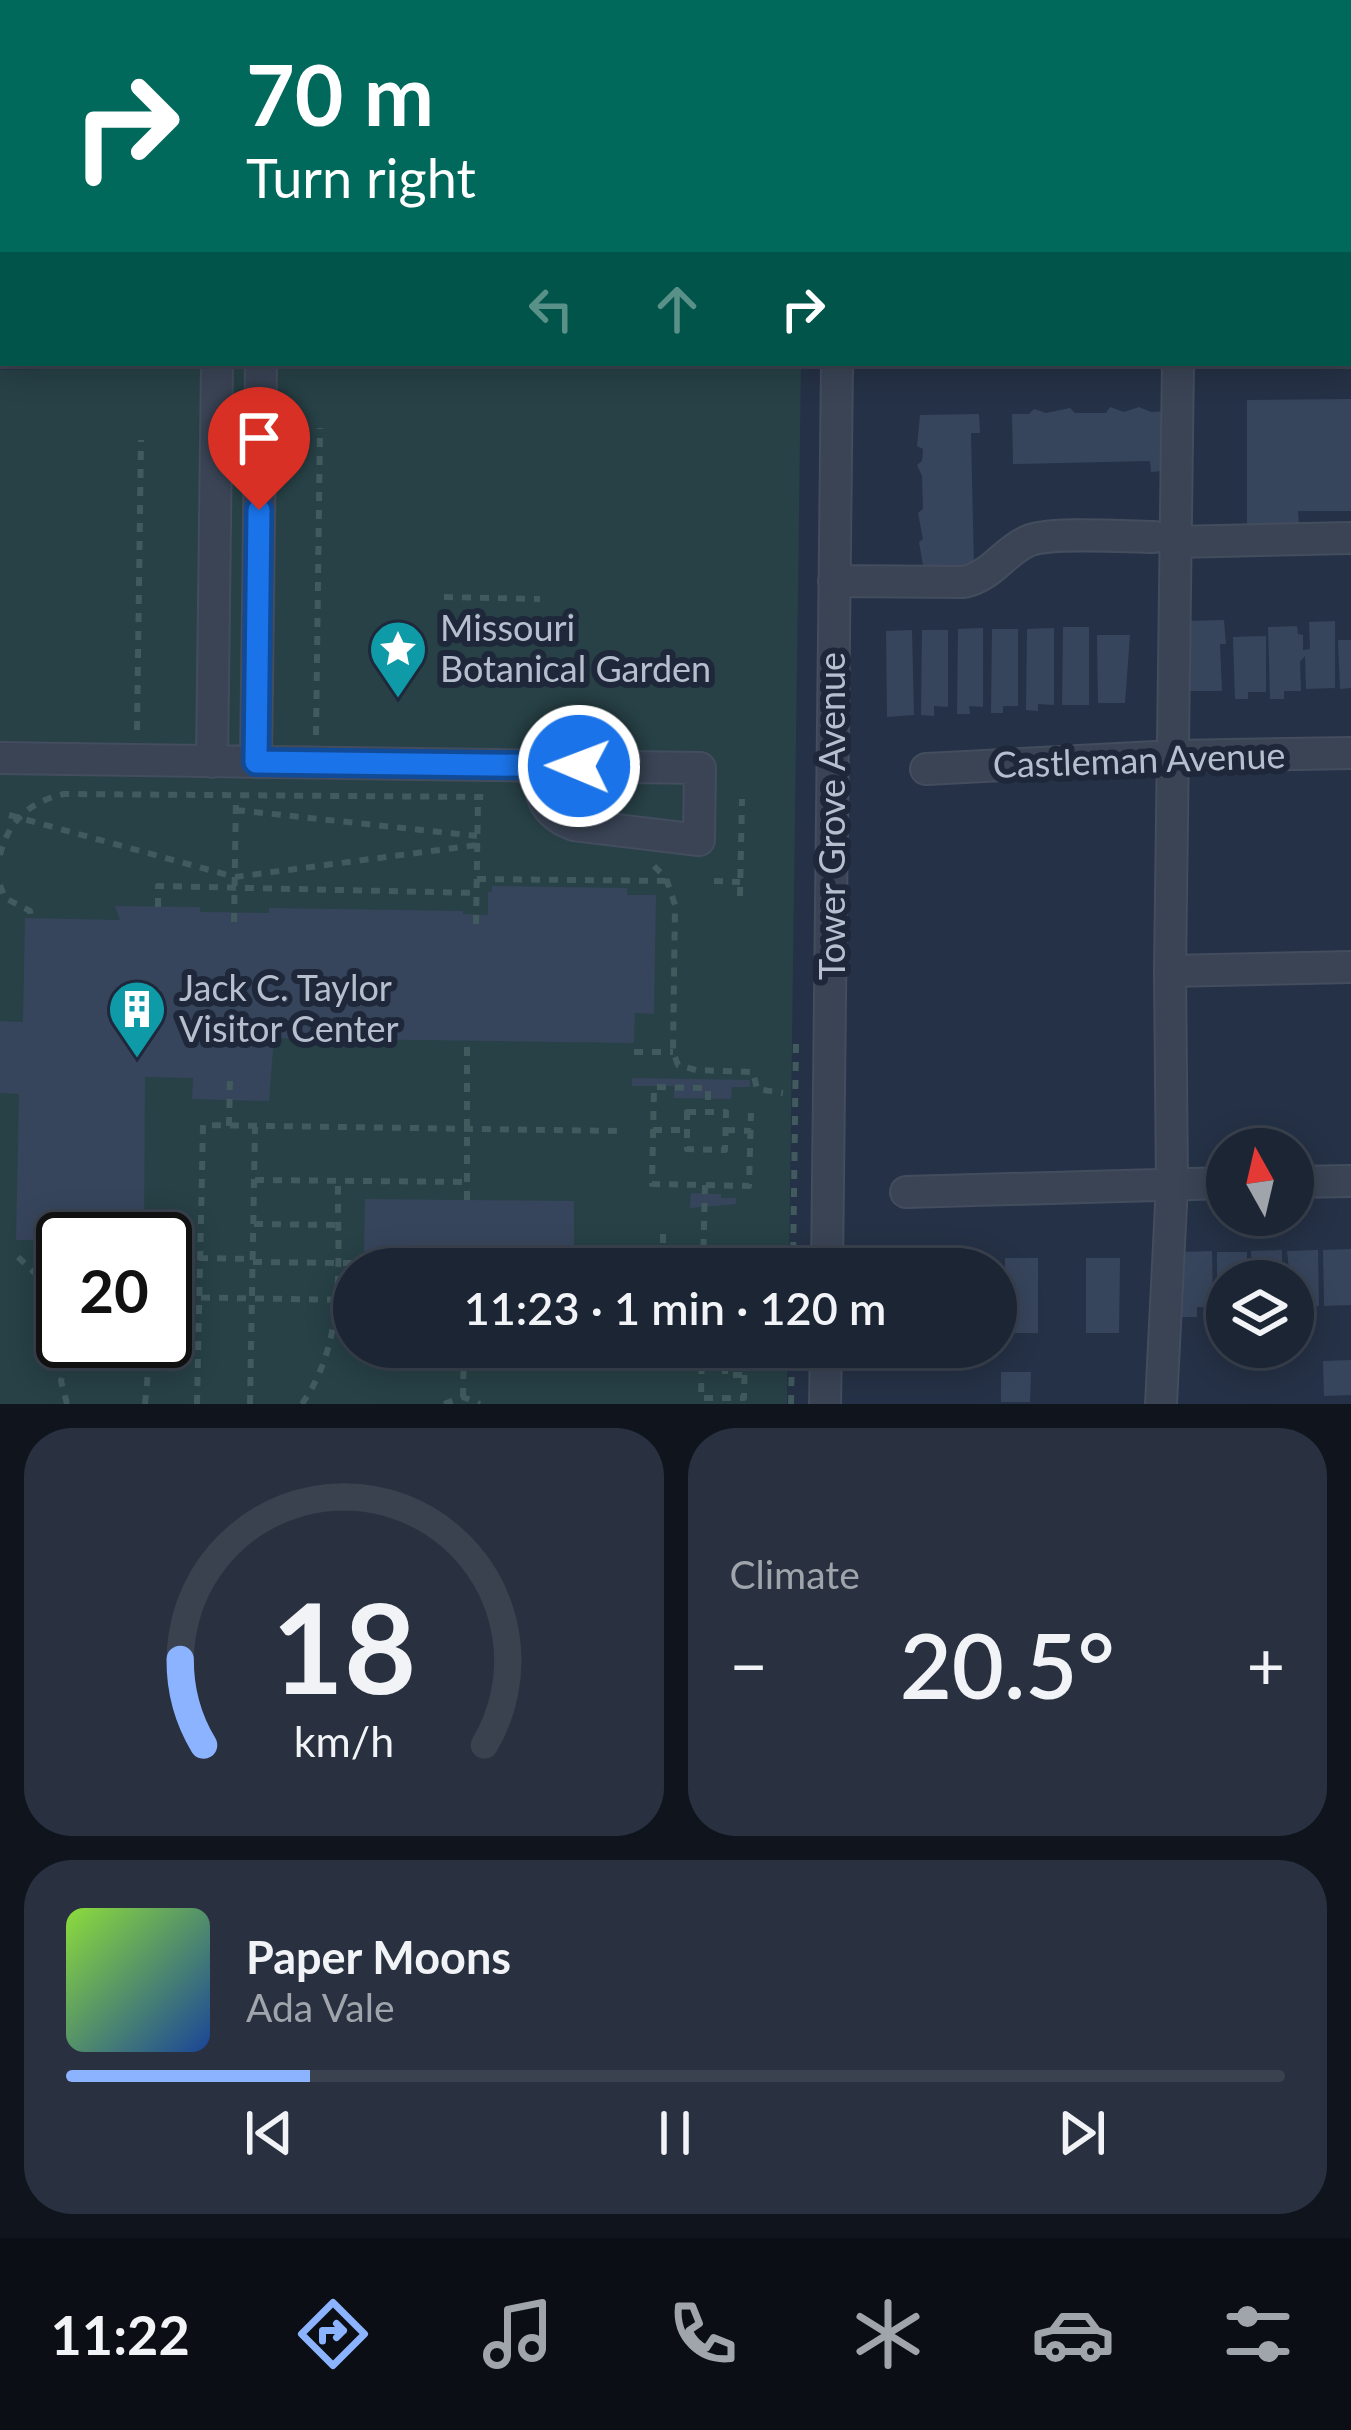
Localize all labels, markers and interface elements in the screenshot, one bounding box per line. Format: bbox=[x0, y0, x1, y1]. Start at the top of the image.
text: 70 m bbox=[246, 43, 434, 144]
icon: right bbox=[48, 48, 204, 204]
text: Turn right bbox=[246, 145, 476, 210]
icon: left bbox=[518, 276, 584, 342]
icon: ahead bbox=[644, 276, 710, 342]
icon: right bbox=[770, 276, 836, 342]
pin bbox=[208, 387, 310, 510]
icon: arrive bbox=[226, 405, 292, 471]
place label: Missouri Botanical Garden bbox=[440, 605, 711, 690]
place icon: Missouri Botanical Garden bbox=[367, 618, 429, 700]
street label: Tower Grove Avenue bbox=[809, 652, 853, 980]
position arrow bbox=[516, 703, 642, 829]
street label: Castleman Avenue bbox=[992, 732, 1286, 786]
place label: Jack C. Taylor Visitor Center bbox=[179, 965, 399, 1050]
building icon: Jack C. Taylor Visitor Center bbox=[106, 978, 168, 1060]
north arrow bbox=[1206, 1128, 1314, 1236]
map controls bbox=[1206, 1128, 1314, 1368]
speed limit sign: 20 bbox=[36, 1212, 192, 1368]
button: layers bbox=[1206, 1260, 1314, 1368]
text: 11:23 · 1 min · 120 m bbox=[464, 1281, 886, 1335]
text: Climate bbox=[730, 1551, 860, 1597]
text: 18 bbox=[271, 1571, 416, 1721]
text: 20.5° bbox=[900, 1610, 1115, 1718]
text: − bbox=[730, 1625, 768, 1704]
text: + bbox=[1247, 1625, 1285, 1704]
text: km/h bbox=[294, 1715, 394, 1766]
text: Paper Moons bbox=[246, 1930, 511, 1984]
text: Ada Vale bbox=[246, 1984, 395, 2030]
icon: previous bbox=[236, 2100, 302, 2166]
icon: pause bbox=[642, 2100, 708, 2166]
icon: next bbox=[1049, 2100, 1115, 2166]
icon: directions bbox=[291, 2292, 375, 2376]
icon: music bbox=[476, 2292, 560, 2376]
icon: phone bbox=[661, 2292, 745, 2376]
icon: climate bbox=[846, 2292, 930, 2376]
icon: car bbox=[1031, 2292, 1115, 2376]
icon: filters bbox=[1216, 2292, 1300, 2376]
text: 11:22 bbox=[51, 2302, 190, 2367]

